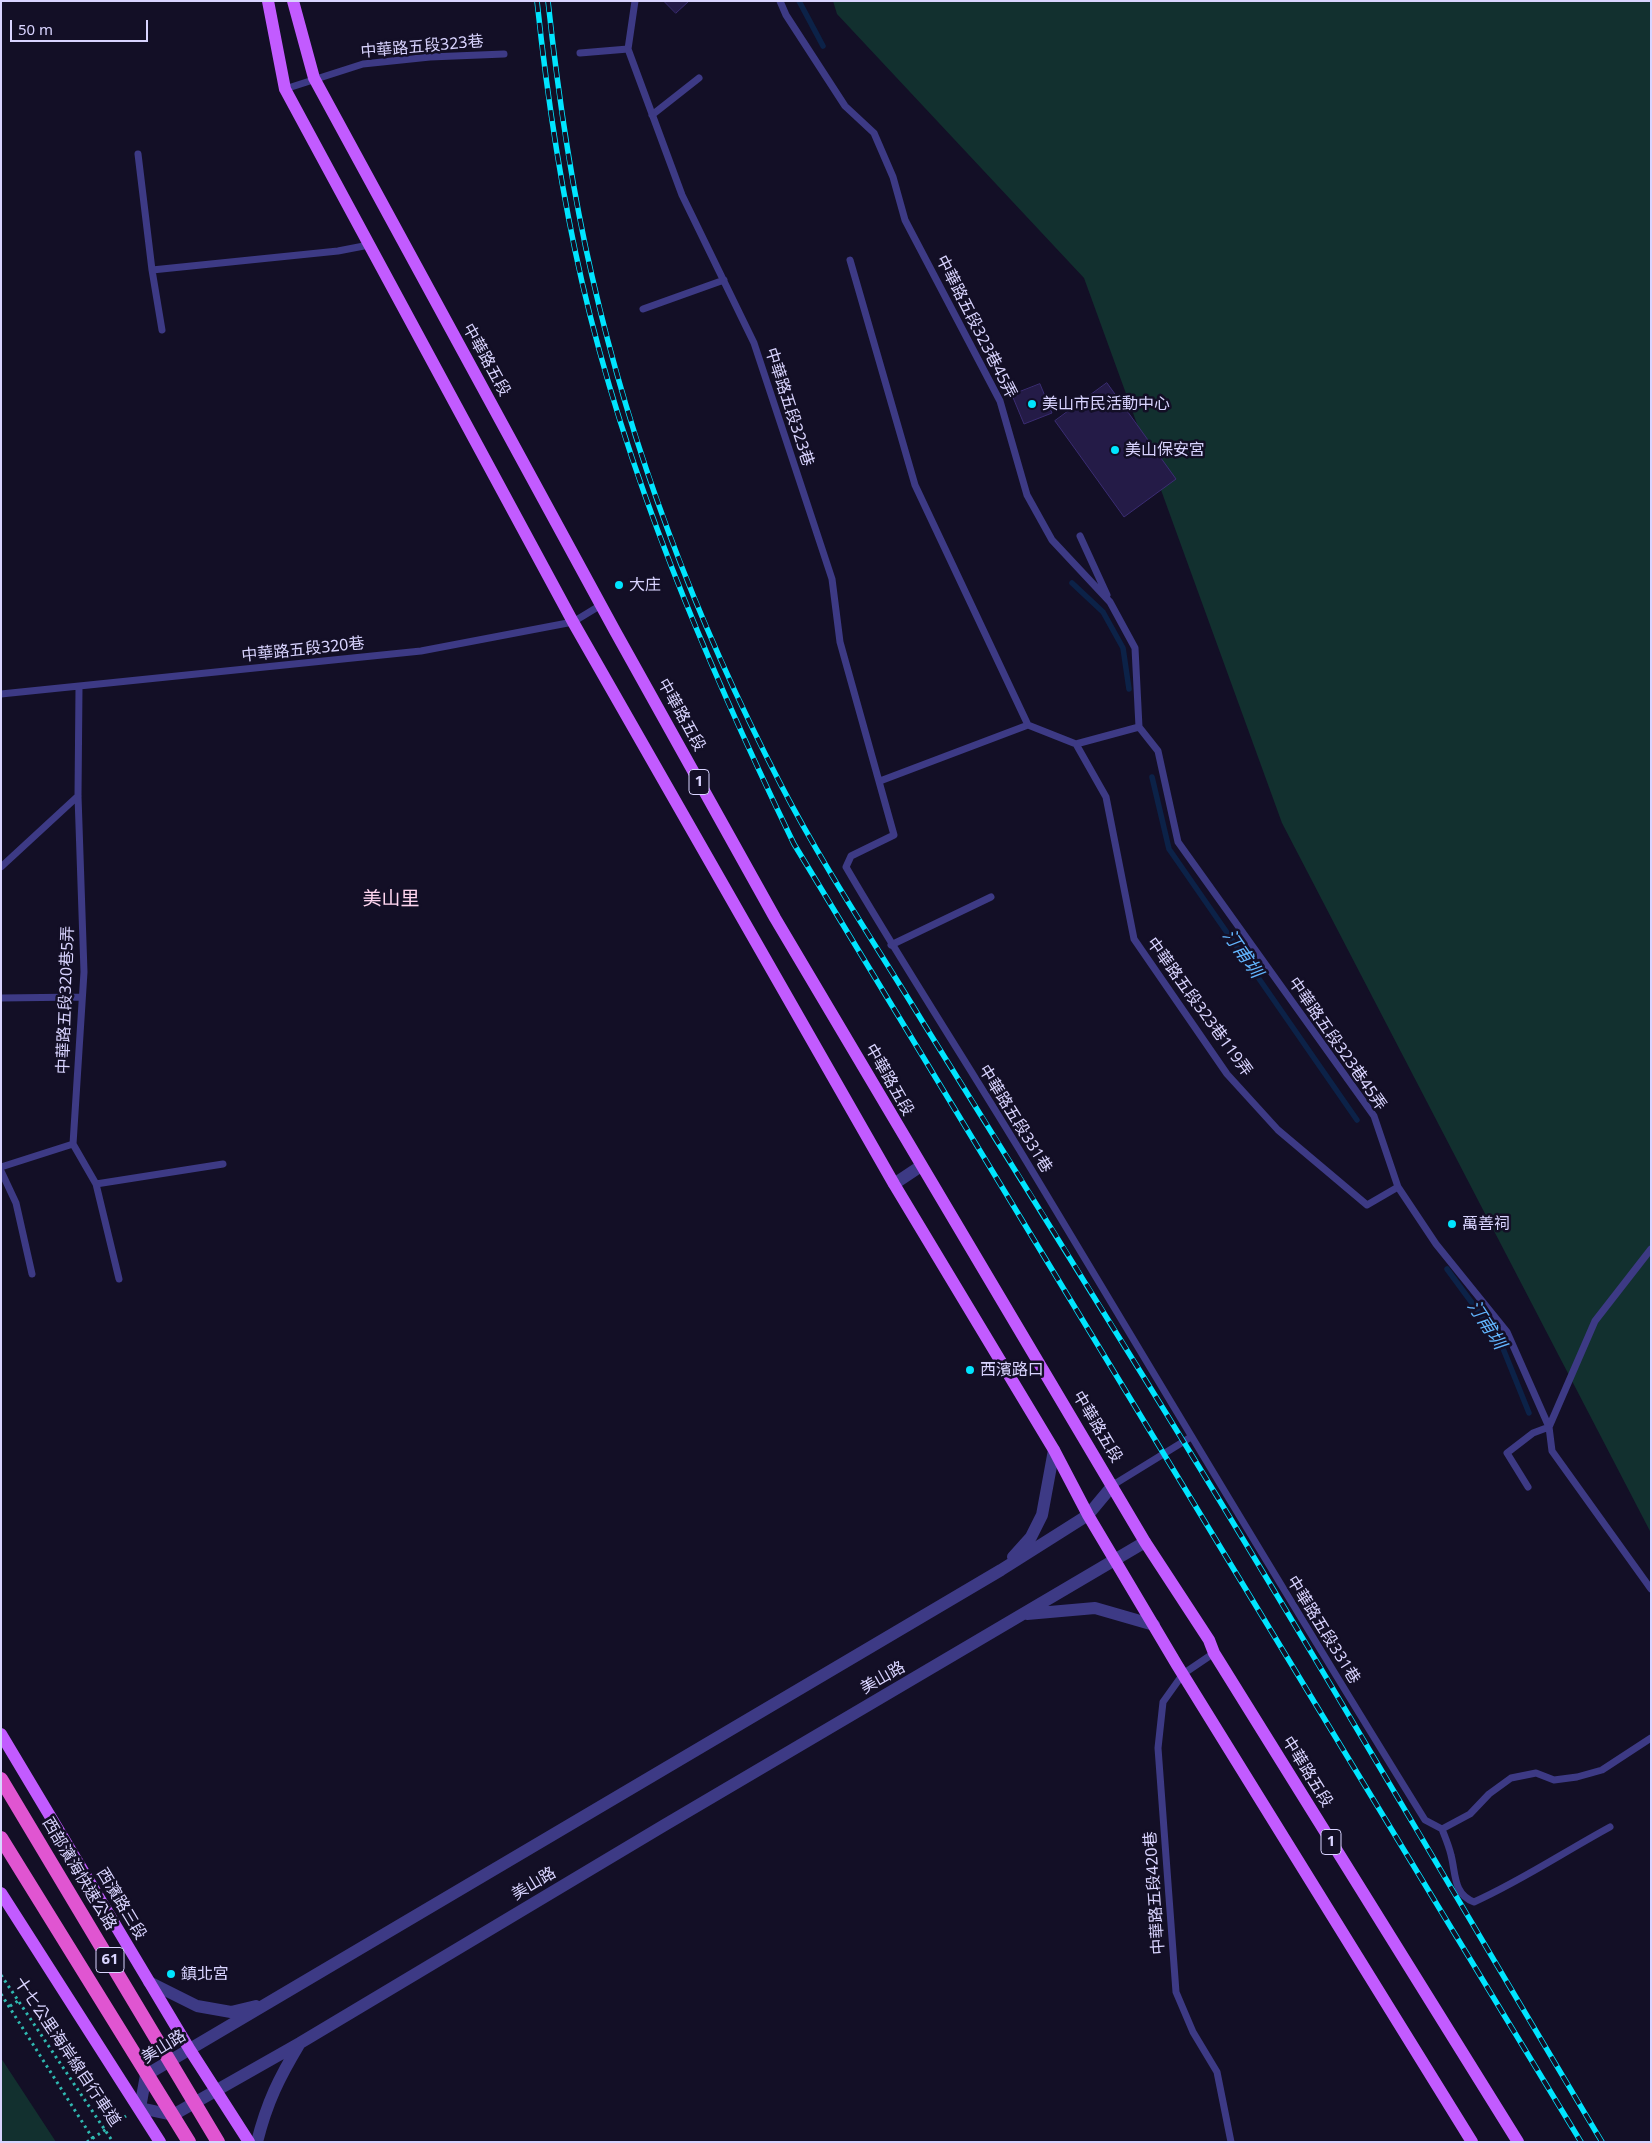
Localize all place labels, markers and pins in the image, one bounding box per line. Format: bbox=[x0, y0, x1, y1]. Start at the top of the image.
place label: 美山市民活動中心 bbox=[1042, 394, 1170, 414]
marker: 美山市民活動中心 bbox=[1026, 398, 1038, 410]
place label: 美山保安宮 bbox=[1125, 440, 1205, 460]
marker: 美山保安宮 bbox=[1109, 444, 1121, 456]
place label: 大庄 bbox=[629, 575, 661, 595]
marker: 大庄 bbox=[613, 579, 625, 591]
place label: 萬善祠 bbox=[1462, 1214, 1510, 1234]
marker: 萬善祠 bbox=[1446, 1218, 1458, 1230]
place label: 西濱路口 bbox=[980, 1360, 1044, 1380]
marker: 西濱路口 bbox=[964, 1364, 976, 1376]
place label: 鎮北宮 bbox=[181, 1964, 229, 1984]
marker: 鎮北宮 bbox=[165, 1968, 177, 1980]

